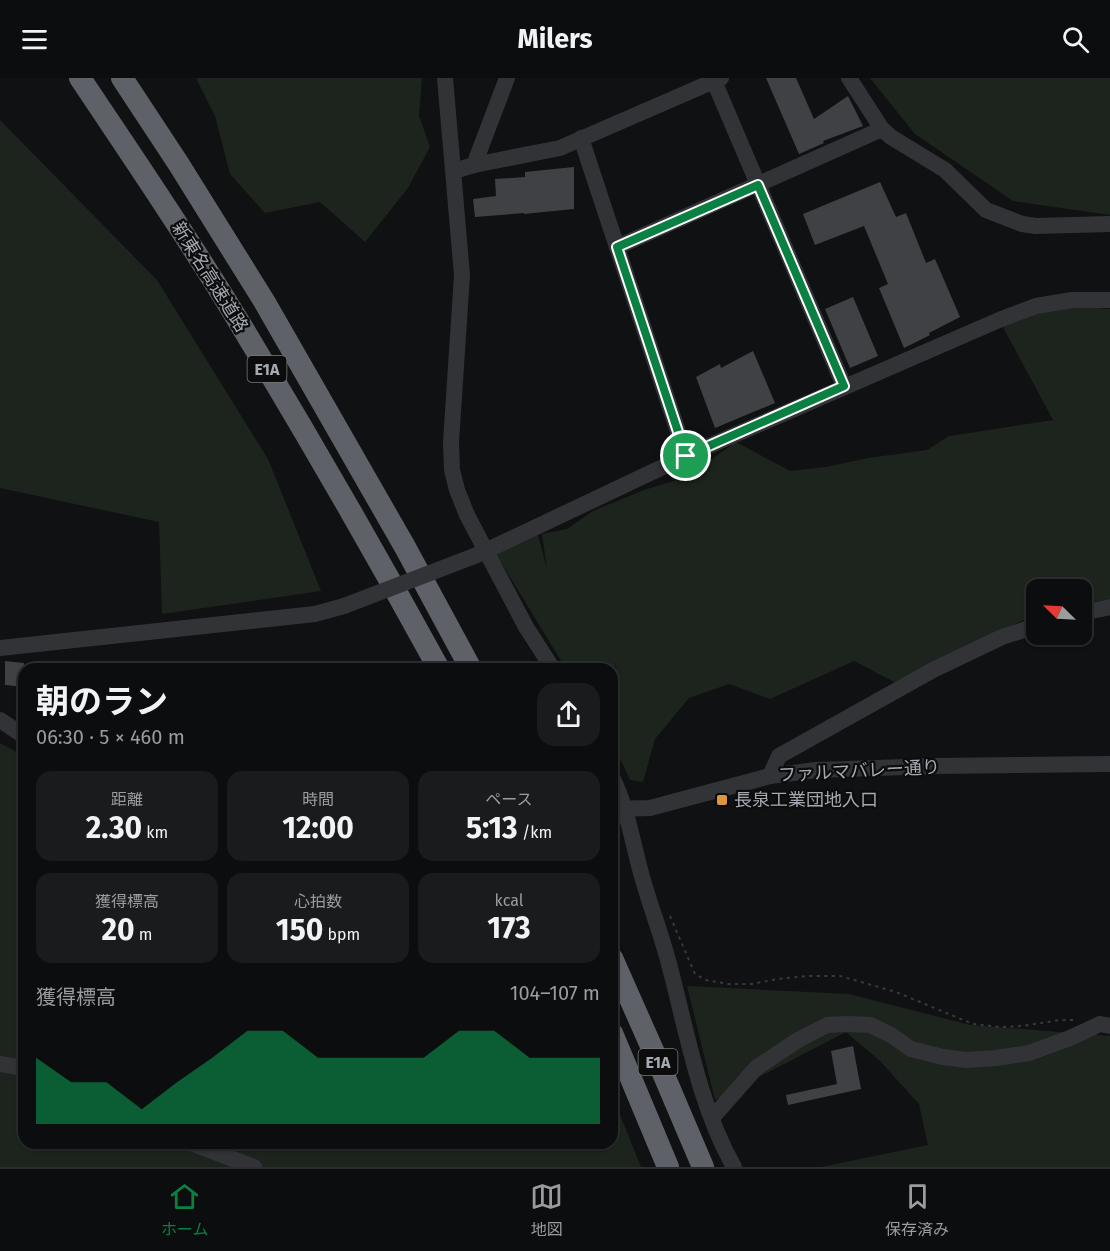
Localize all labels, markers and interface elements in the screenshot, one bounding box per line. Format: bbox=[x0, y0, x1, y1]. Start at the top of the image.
icon: menu bbox=[18, 23, 51, 56]
text: Milers bbox=[517, 23, 593, 55]
icon: search bbox=[1059, 23, 1092, 56]
street label: 新東名高速道路 bbox=[167, 218, 253, 336]
road number: E1A bbox=[248, 356, 286, 382]
pin bbox=[660, 430, 711, 481]
icon: arrive bbox=[669, 439, 702, 472]
north arrow bbox=[1026, 579, 1092, 645]
map controls bbox=[1026, 579, 1092, 645]
text: 朝のラン bbox=[36, 682, 168, 722]
button: share bbox=[537, 683, 600, 746]
text: 06:30 · 5 × 460 m bbox=[36, 725, 185, 749]
street label: ファルマバレー通り bbox=[778, 756, 940, 786]
place label: 長泉工業団地入口 bbox=[734, 789, 878, 811]
text: 距離 bbox=[111, 790, 143, 809]
text: 時間 bbox=[302, 790, 334, 809]
text: ペース bbox=[485, 790, 533, 809]
marker: 長泉工業団地入口 bbox=[715, 793, 729, 807]
text: 2.30 bbox=[86, 810, 142, 846]
text: 12:00 bbox=[282, 810, 354, 846]
text: 5:13 bbox=[466, 810, 518, 846]
text: km bbox=[142, 823, 168, 842]
text: /km bbox=[518, 823, 552, 842]
text: kcal bbox=[495, 891, 523, 910]
text: 獲得標高 bbox=[95, 892, 159, 911]
text: 心拍数 bbox=[294, 892, 342, 911]
text: 173 bbox=[487, 910, 531, 946]
text: 20 bbox=[101, 912, 135, 948]
text: 150 bbox=[276, 912, 323, 948]
text: m bbox=[135, 925, 153, 944]
text: bpm bbox=[323, 925, 360, 944]
text: 104–107 m bbox=[510, 981, 600, 1005]
text: 獲得標高 bbox=[36, 985, 116, 1009]
road number: E1A bbox=[638, 1049, 678, 1075]
tab: ホーム bbox=[161, 1180, 208, 1240]
tab: 地図 bbox=[530, 1180, 563, 1240]
tab: 保存済み bbox=[885, 1180, 949, 1240]

